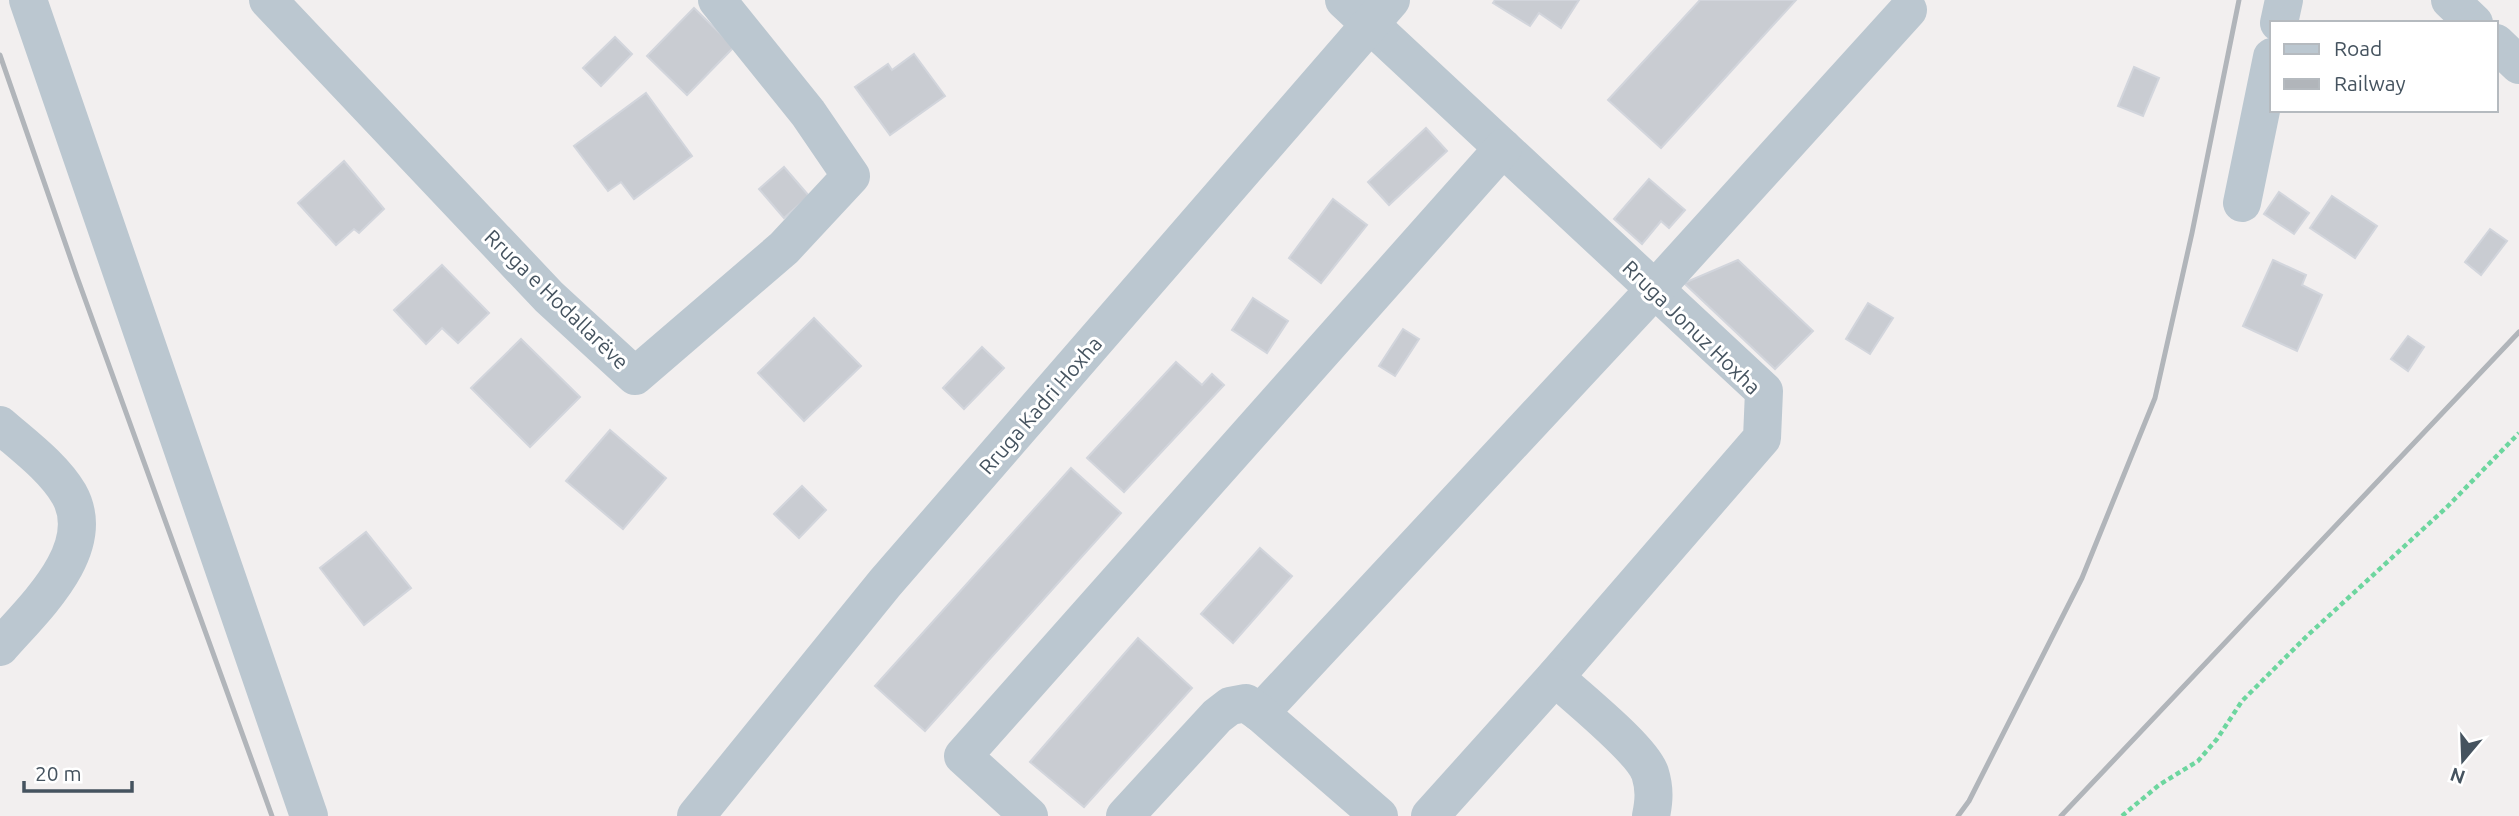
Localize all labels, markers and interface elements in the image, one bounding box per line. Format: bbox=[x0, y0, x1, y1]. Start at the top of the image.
legend bbox=[2270, 21, 2498, 112]
text: Road bbox=[2334, 36, 2382, 60]
text: Railway bbox=[2334, 71, 2406, 95]
street label: Rruga e Hodallarëve bbox=[480, 224, 634, 374]
street label: Rruga Jonuz Hoxha bbox=[1618, 255, 1766, 399]
street label: Rruga Kadri Hoxha bbox=[974, 331, 1106, 479]
north arrow bbox=[2428, 725, 2498, 795]
scale bar bbox=[24, 750, 133, 794]
text: 20 m bbox=[35, 761, 82, 785]
text: N bbox=[2447, 763, 2468, 789]

